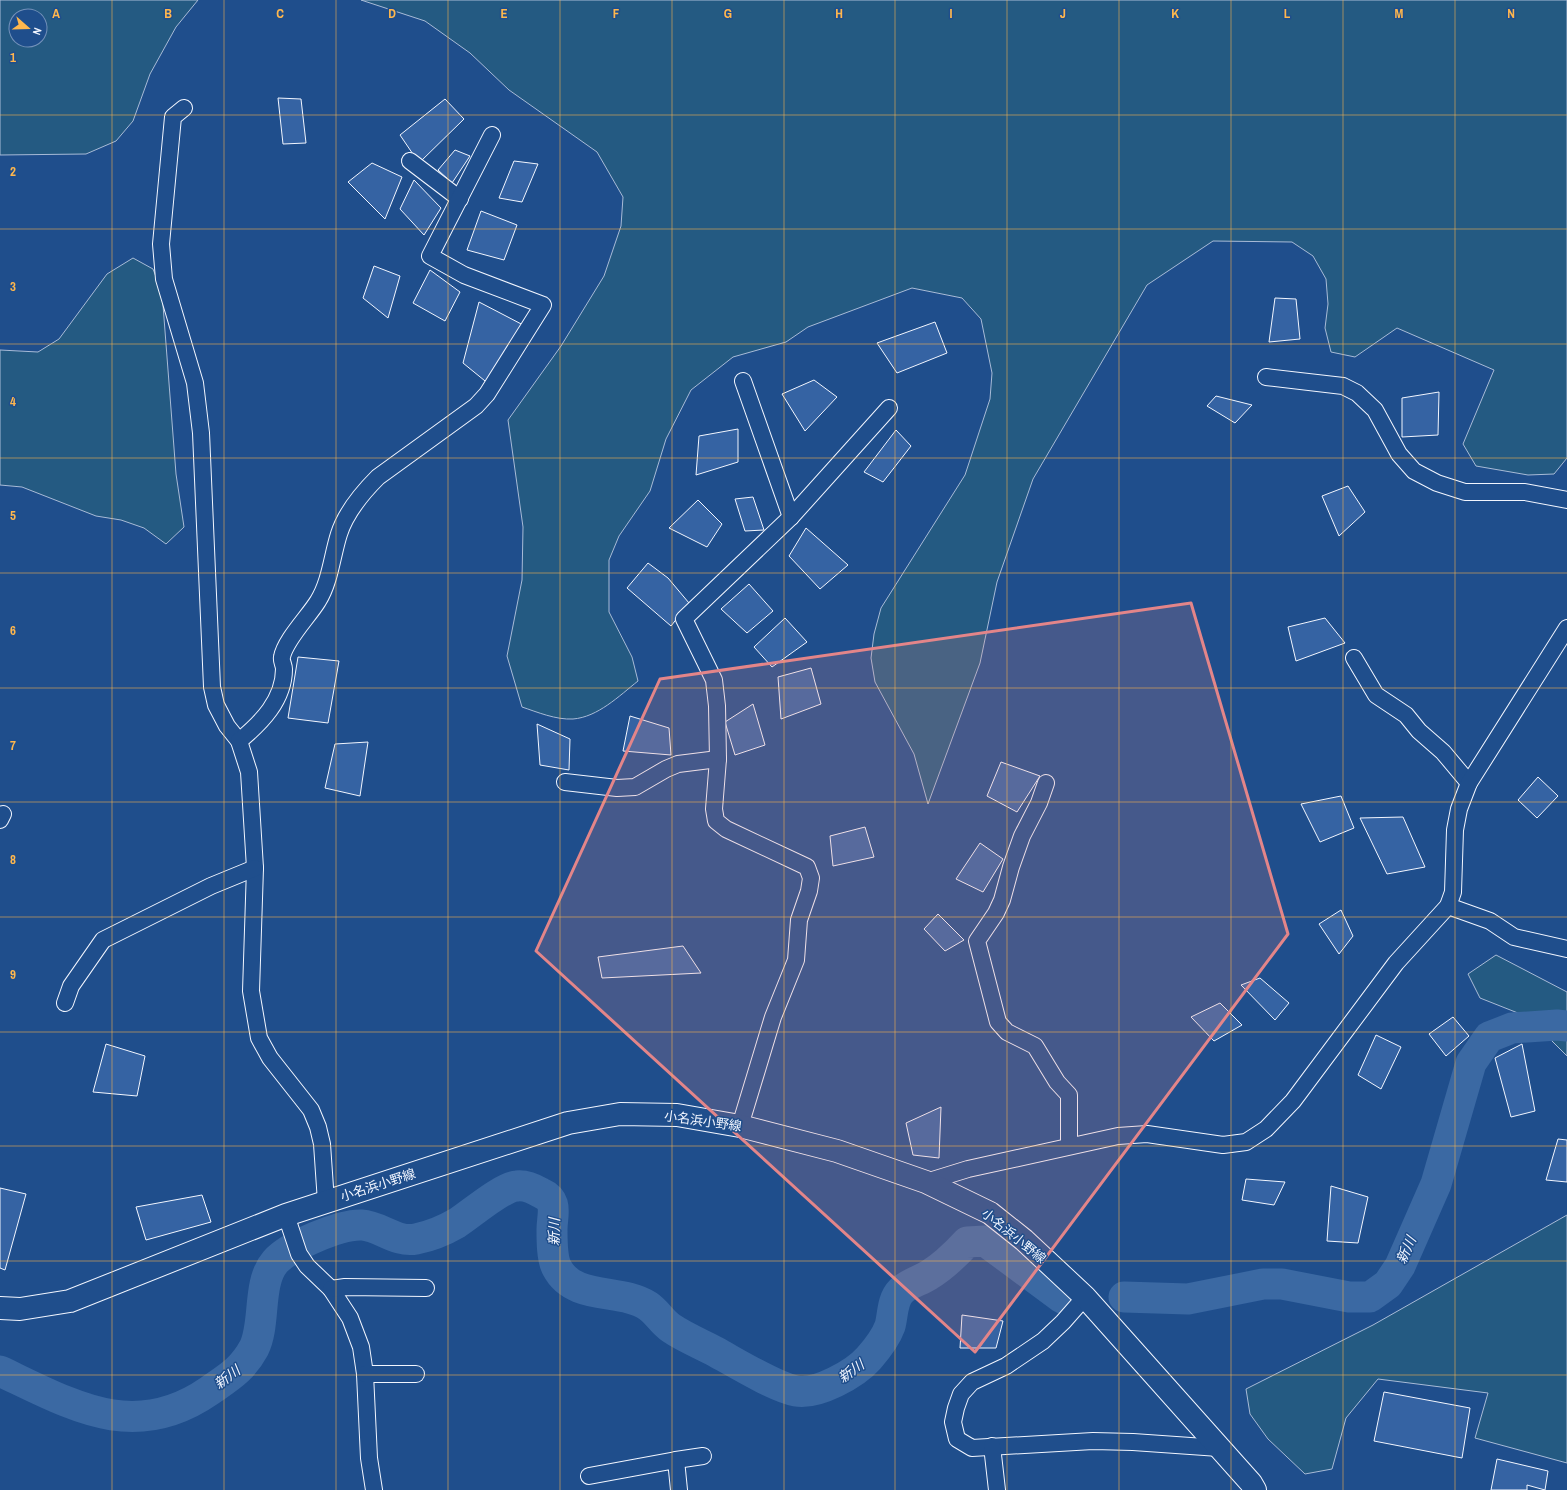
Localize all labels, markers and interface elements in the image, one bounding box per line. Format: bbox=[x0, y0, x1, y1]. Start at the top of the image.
text: A bbox=[52, 5, 60, 22]
text: B bbox=[164, 5, 172, 22]
text: C bbox=[276, 5, 284, 22]
text: D bbox=[388, 5, 396, 22]
text: E bbox=[500, 5, 508, 22]
text: F bbox=[613, 5, 620, 22]
text: G bbox=[724, 5, 732, 22]
text: H bbox=[835, 5, 843, 22]
text: I bbox=[950, 5, 953, 22]
text: J bbox=[1060, 5, 1066, 22]
text: K bbox=[1171, 5, 1179, 22]
text: L bbox=[1284, 5, 1291, 22]
text: M bbox=[1395, 5, 1404, 22]
text: N bbox=[1507, 5, 1515, 22]
north arrow bbox=[8, 8, 48, 48]
text: N bbox=[30, 26, 45, 37]
text: 1 bbox=[10, 49, 16, 66]
text: 2 bbox=[10, 163, 16, 180]
text: 3 bbox=[10, 278, 16, 295]
text: 4 bbox=[10, 393, 16, 410]
text: 5 bbox=[10, 507, 16, 524]
text: 6 bbox=[10, 622, 16, 639]
text: 7 bbox=[10, 737, 16, 754]
text: 8 bbox=[10, 851, 16, 868]
text: 9 bbox=[10, 966, 16, 983]
street label: 小名浜小野線 bbox=[663, 1107, 743, 1135]
street label: 小名浜小野線 bbox=[338, 1165, 418, 1205]
street label: 小名浜小野線 bbox=[978, 1205, 1050, 1267]
water label: 新川 bbox=[545, 1216, 563, 1246]
water label: 新川 bbox=[1392, 1232, 1421, 1266]
water label: 新川 bbox=[834, 1354, 869, 1386]
water label: 新川 bbox=[210, 1360, 245, 1393]

